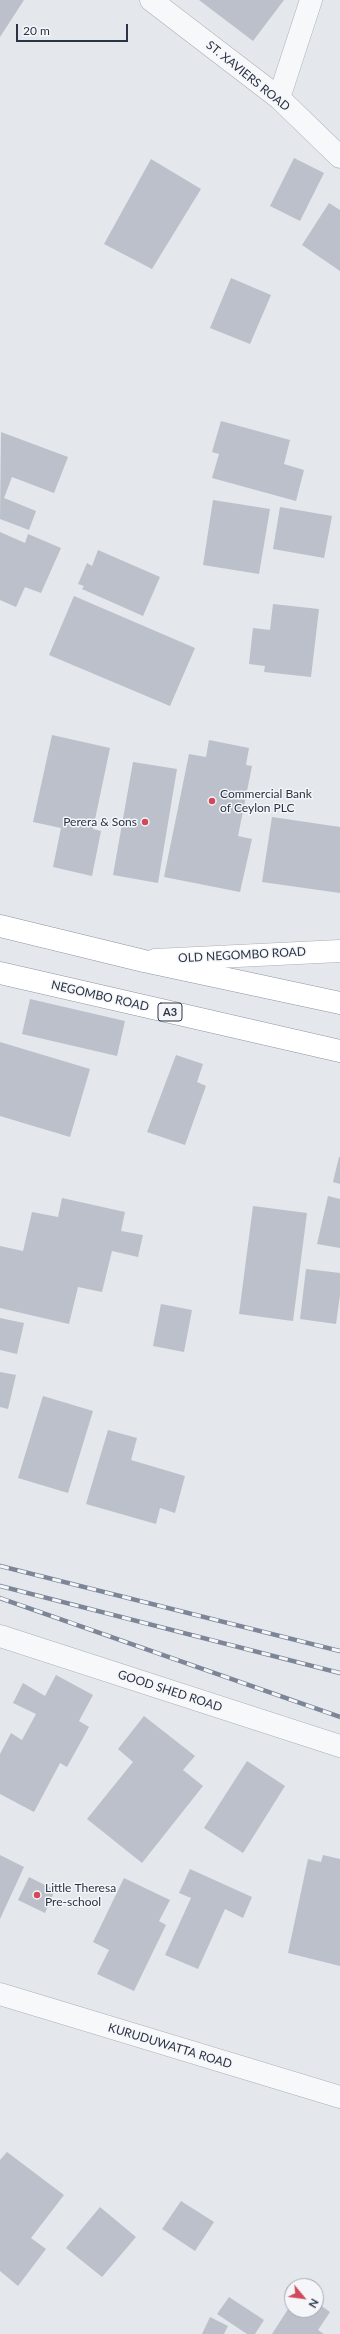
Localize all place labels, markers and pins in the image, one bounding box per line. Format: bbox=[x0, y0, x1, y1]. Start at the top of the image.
place label: Commercial Bank of Ceylon PLC bbox=[220, 787, 312, 815]
marker: Commercial Bank of Ceylon PLC bbox=[207, 796, 217, 806]
place label: Perera & Sons bbox=[63, 815, 137, 829]
marker: Perera & Sons bbox=[140, 817, 150, 827]
place label: Little Theresa Pre-school bbox=[45, 1881, 116, 1909]
marker: Little Theresa Pre-school bbox=[32, 1890, 42, 1900]

